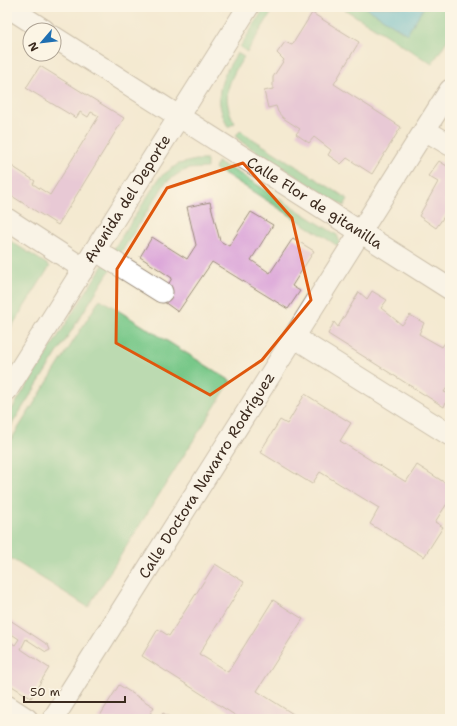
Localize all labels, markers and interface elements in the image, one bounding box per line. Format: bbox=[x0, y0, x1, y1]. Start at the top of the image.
north arrow bbox=[22, 22, 62, 62]
text: N bbox=[25, 39, 42, 54]
street label: Avenida del Deporte bbox=[79, 131, 175, 267]
street label: Calle Flor de gitanilla bbox=[243, 152, 387, 254]
street label: Calle Doctora Navarro Rodríguez bbox=[134, 368, 279, 582]
scale bar bbox=[24, 678, 125, 704]
text: 50 m bbox=[30, 684, 60, 700]

